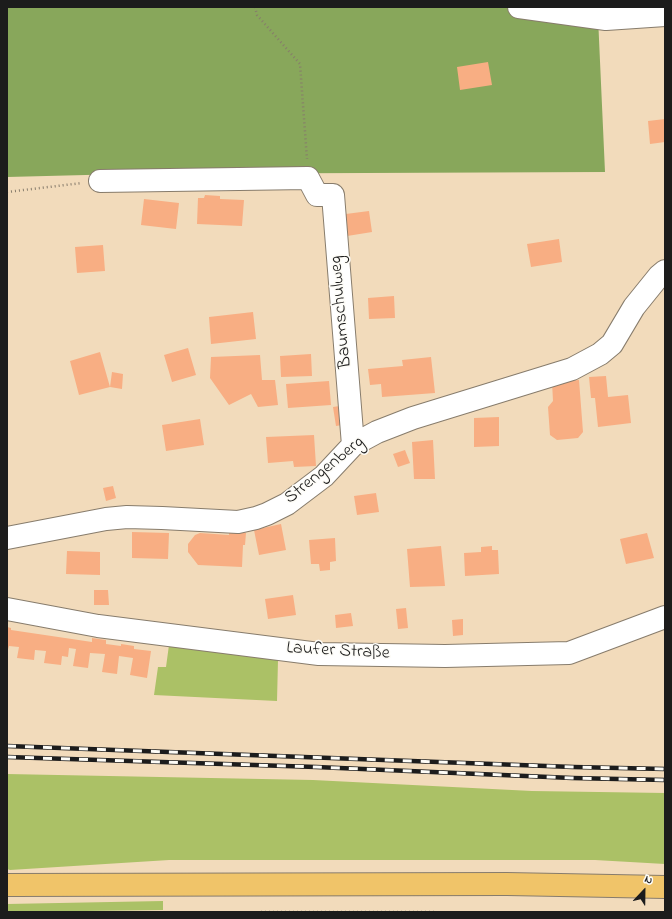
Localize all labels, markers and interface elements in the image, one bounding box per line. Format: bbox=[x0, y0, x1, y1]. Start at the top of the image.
street label: Baumschulweg bbox=[326, 255, 358, 369]
street label: Strengenberg bbox=[281, 432, 369, 510]
street label: Laufer Straße bbox=[286, 639, 390, 665]
north arrow bbox=[624, 871, 664, 911]
text: N bbox=[642, 871, 655, 889]

